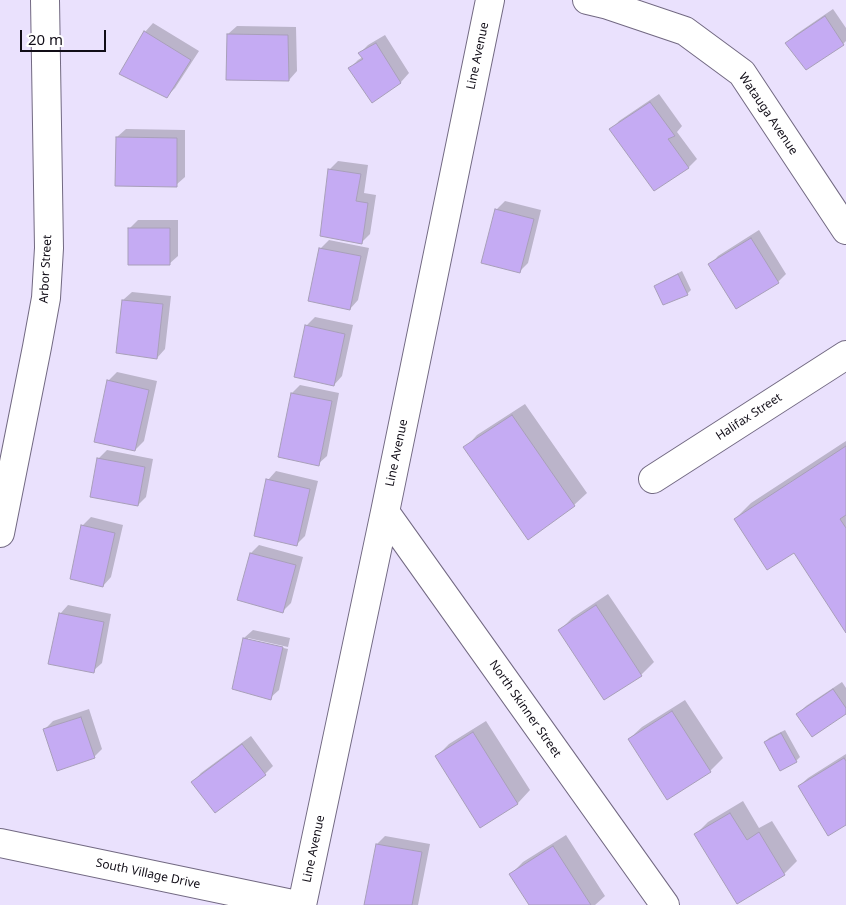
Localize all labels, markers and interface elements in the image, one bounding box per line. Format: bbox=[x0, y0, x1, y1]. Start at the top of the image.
scale bar bbox=[22, 20, 109, 52]
street label: Line Avenue bbox=[464, 21, 492, 91]
text: 20 m bbox=[28, 29, 63, 49]
street label: Watauga Avenue bbox=[735, 70, 801, 158]
street label: Arbor Street bbox=[37, 234, 55, 304]
street label: Halifax Street bbox=[713, 390, 785, 444]
street label: Line Avenue bbox=[383, 418, 411, 488]
street label: North Skinner Street bbox=[486, 658, 564, 760]
street label: Line Avenue bbox=[300, 814, 328, 884]
street label: South Village Drive bbox=[95, 856, 201, 892]

